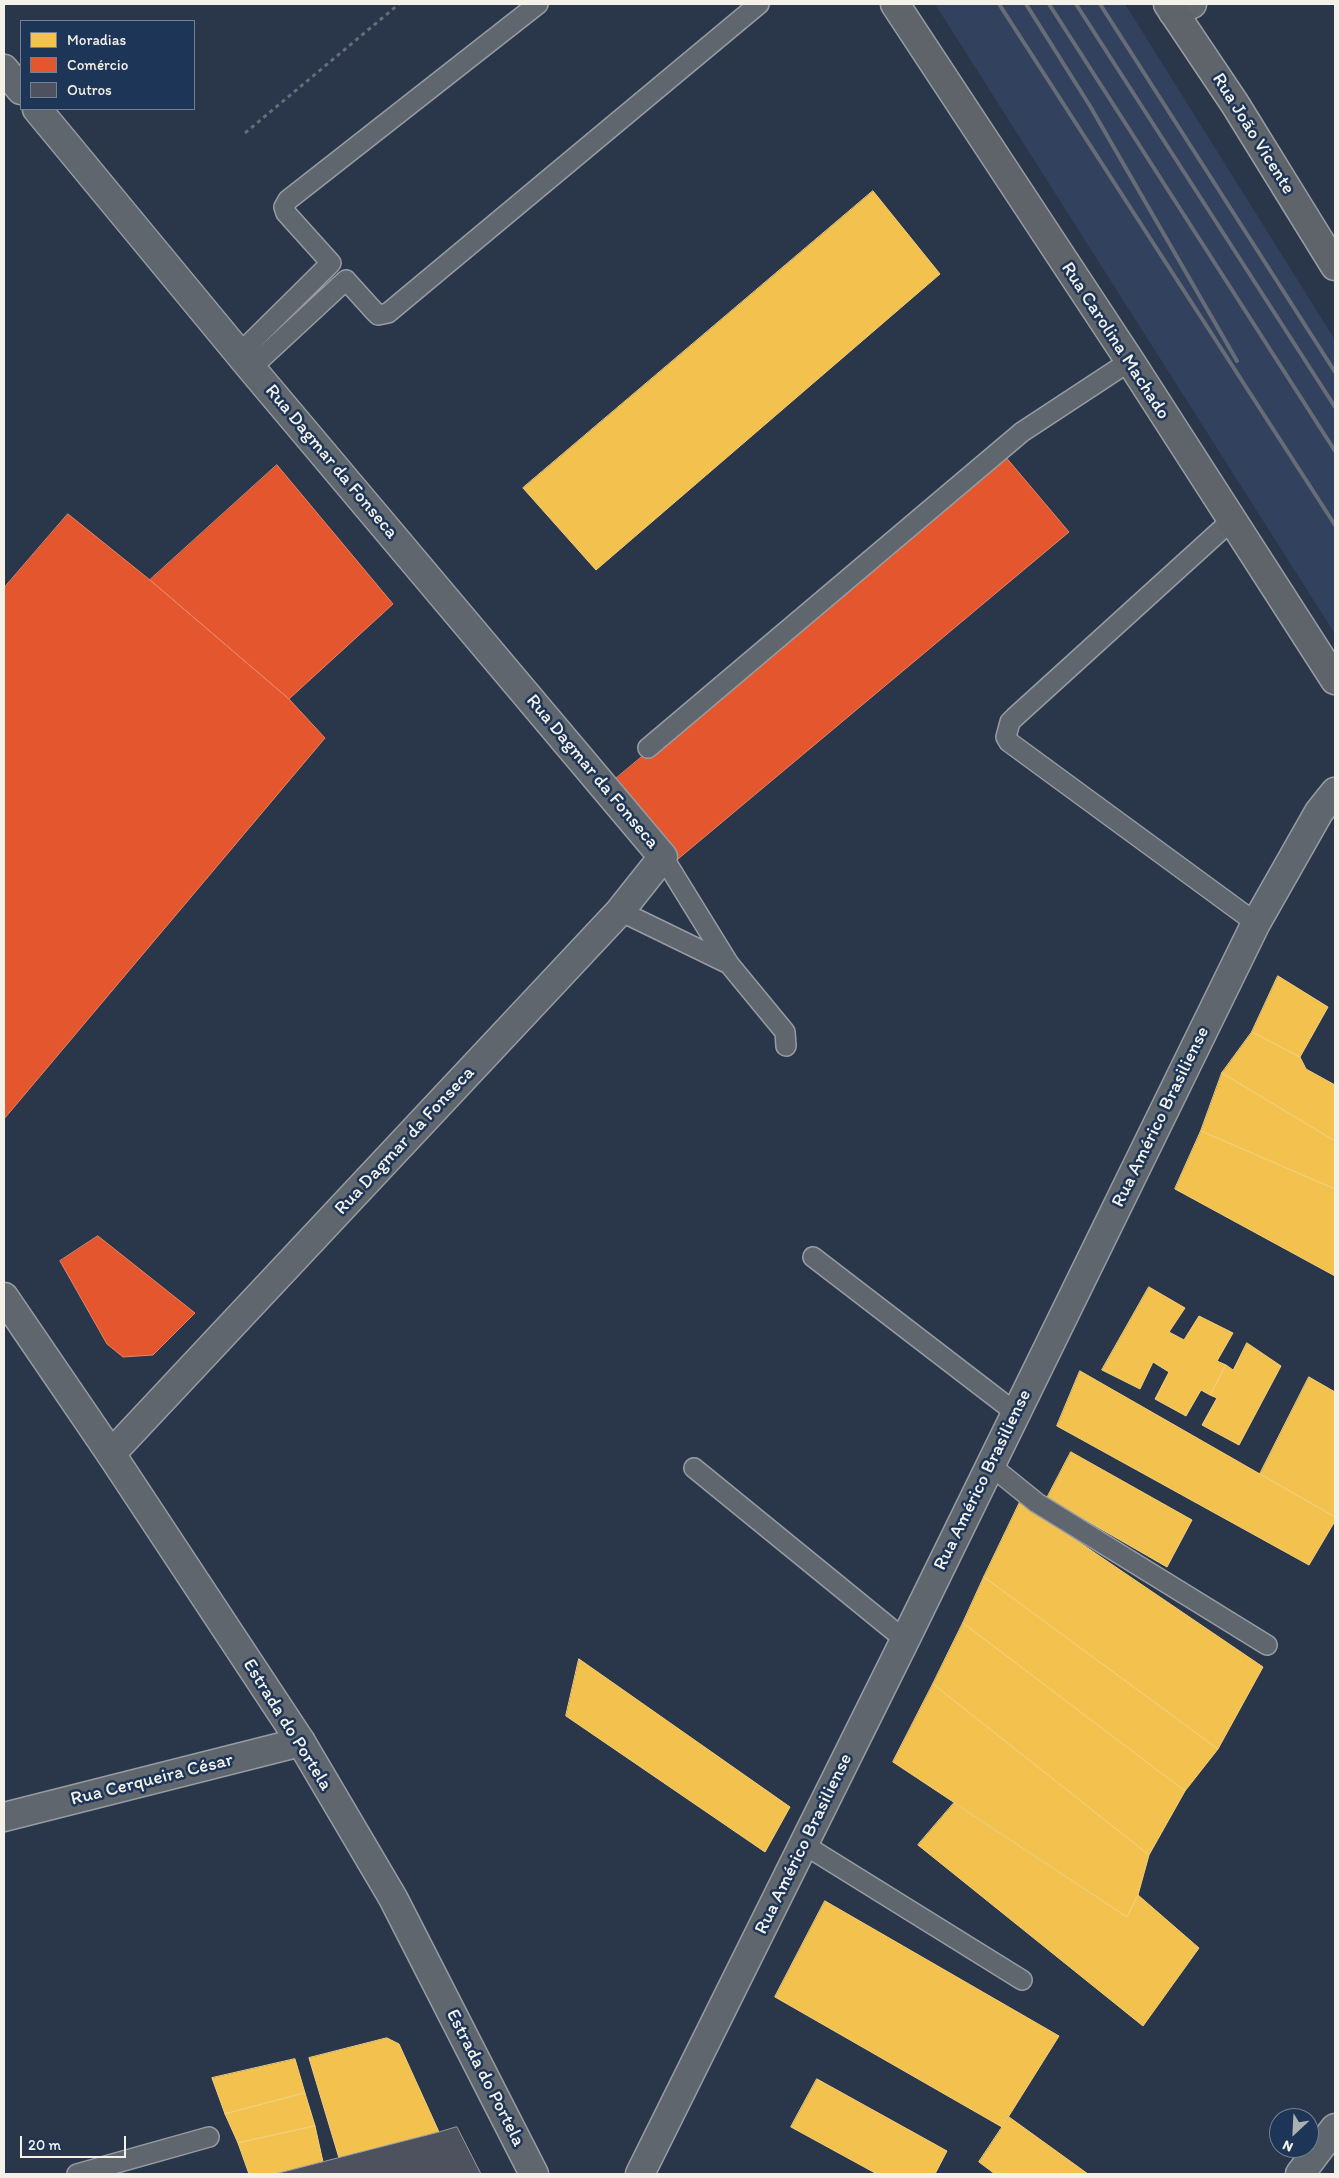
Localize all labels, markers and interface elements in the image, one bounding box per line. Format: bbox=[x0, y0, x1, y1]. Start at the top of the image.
legend bbox=[20, 20, 195, 110]
text: Moradias bbox=[67, 31, 126, 49]
text: Comércio bbox=[67, 56, 128, 74]
street label: Rua João Vicente bbox=[1207, 69, 1299, 199]
text: Outros bbox=[67, 81, 112, 99]
street label: Rua Carolina Machado bbox=[1056, 258, 1174, 424]
street label: Rua Dagmar da Fonseca bbox=[260, 380, 402, 544]
street label: Rua Dagmar da Fonseca bbox=[521, 690, 663, 854]
street label: Rua Américo Brasiliense bbox=[1107, 1023, 1215, 1211]
street label: Rua Dagmar da Fonseca bbox=[330, 1062, 480, 1220]
street label: Rua Américo Brasiliense bbox=[929, 1386, 1037, 1574]
street label: Estrada do Portela bbox=[237, 1655, 337, 1795]
street label: Rua Cerqueira César bbox=[68, 1749, 236, 1811]
street label: Rua Américo Brasiliense bbox=[750, 1750, 858, 1938]
street label: Estrada do Portela bbox=[441, 2006, 529, 2150]
north arrow bbox=[1269, 2108, 1319, 2158]
scale bar bbox=[22, 2126, 129, 2158]
text: 20 m bbox=[28, 2136, 61, 2154]
text: N bbox=[1280, 2136, 1296, 2156]

